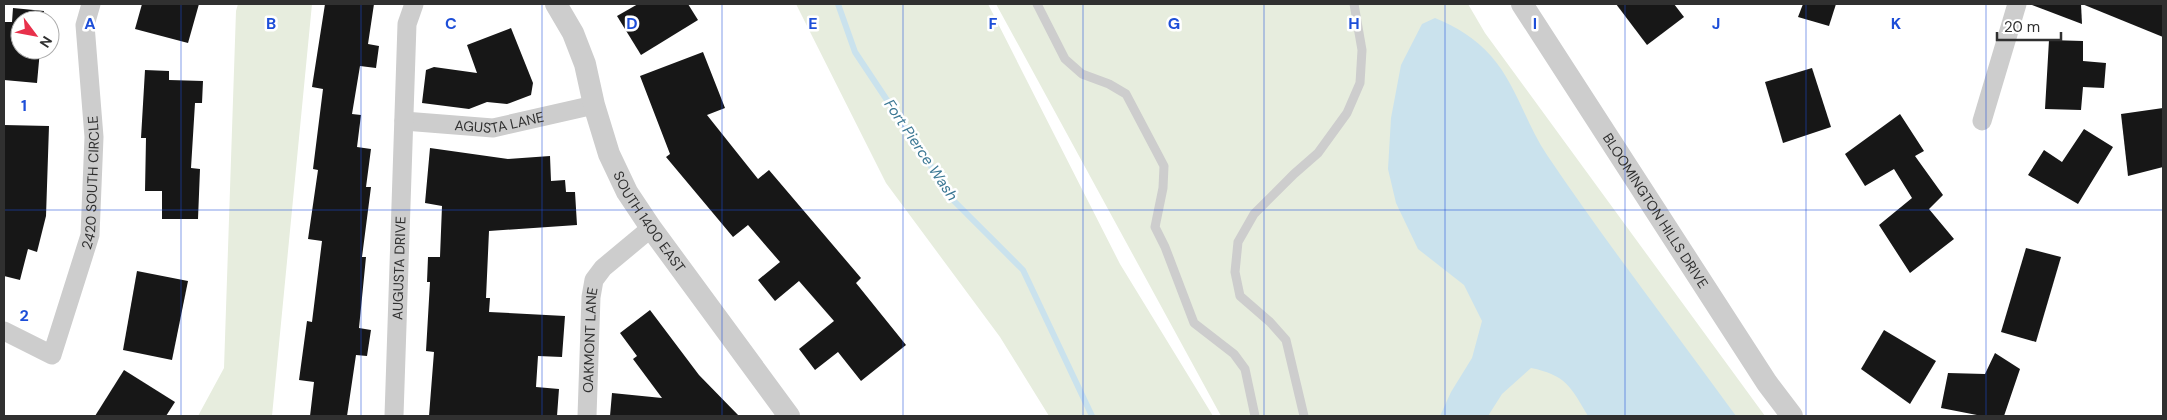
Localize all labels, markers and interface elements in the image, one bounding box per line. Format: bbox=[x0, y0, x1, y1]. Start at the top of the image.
north arrow bbox=[10, 10, 60, 60]
scale bar bbox=[1997, 10, 2061, 42]
text: A bbox=[84, 13, 96, 34]
text: B bbox=[266, 13, 276, 34]
text: C bbox=[445, 13, 457, 34]
text: D bbox=[626, 13, 638, 34]
text: E bbox=[808, 13, 818, 34]
text: F bbox=[989, 13, 998, 34]
text: G bbox=[1168, 13, 1180, 34]
text: H bbox=[1348, 13, 1360, 34]
text: I bbox=[1533, 13, 1537, 34]
text: J bbox=[1712, 13, 1720, 34]
text: K bbox=[1891, 13, 1902, 34]
text: 20 m bbox=[2004, 17, 2040, 37]
text: N bbox=[36, 33, 56, 51]
text: 1 bbox=[21, 95, 27, 116]
water label: Fort Pierce Wash bbox=[880, 95, 963, 205]
street label: AGUSTA LANE bbox=[454, 108, 546, 137]
street label: 2420 SOUTH CIRCLE bbox=[77, 115, 103, 252]
street label: BLOOMINGTON HILLS DRIVE bbox=[1599, 130, 1712, 292]
street label: SOUTH 1400 EAST bbox=[609, 168, 689, 276]
street label: AUGUSTA DRIVE bbox=[388, 216, 410, 320]
street label: OAKMONT LANE bbox=[579, 286, 602, 393]
text: 2 bbox=[19, 305, 29, 326]

